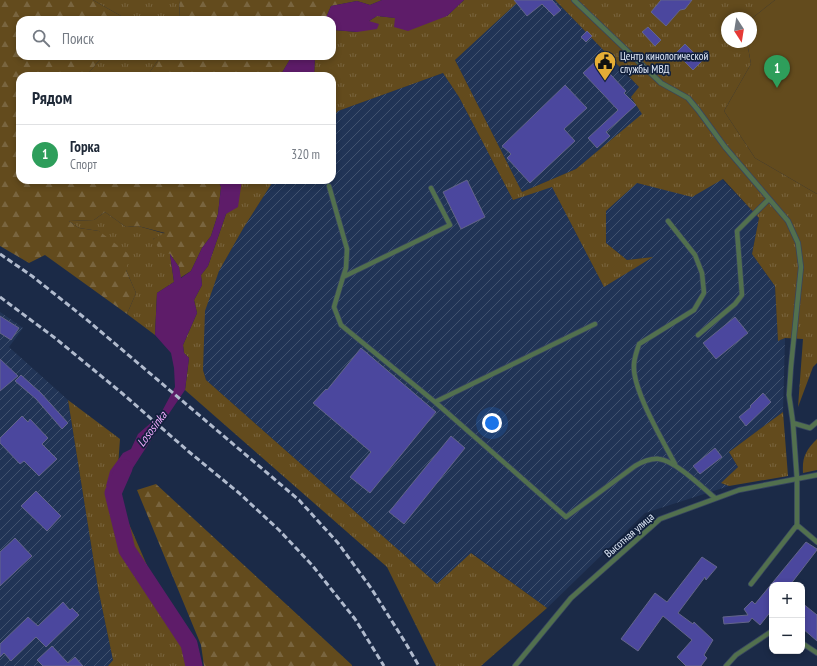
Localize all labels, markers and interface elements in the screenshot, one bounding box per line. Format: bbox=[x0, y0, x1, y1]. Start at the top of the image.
north arrow bbox=[721, 12, 757, 48]
search box bbox=[16, 16, 336, 60]
icon: search bbox=[30, 27, 52, 49]
text: Поиск bbox=[62, 29, 94, 48]
public building icon: Центр кинологической службы МВД bbox=[592, 49, 618, 82]
place label: Центр кинологической службы МВД bbox=[620, 49, 708, 76]
pin: 1 bbox=[764, 55, 790, 88]
text: Рядом bbox=[32, 87, 72, 109]
text: Горка bbox=[70, 137, 100, 156]
text: 1 bbox=[42, 146, 48, 163]
text: 320 m bbox=[291, 146, 320, 163]
text: Спорт bbox=[70, 156, 97, 173]
water label: Lososinka bbox=[133, 407, 170, 449]
your location bbox=[482, 413, 502, 433]
street label: Высотная улица bbox=[601, 510, 657, 560]
map controls bbox=[769, 582, 805, 654]
button: + bbox=[769, 582, 805, 618]
button: − bbox=[769, 618, 805, 654]

